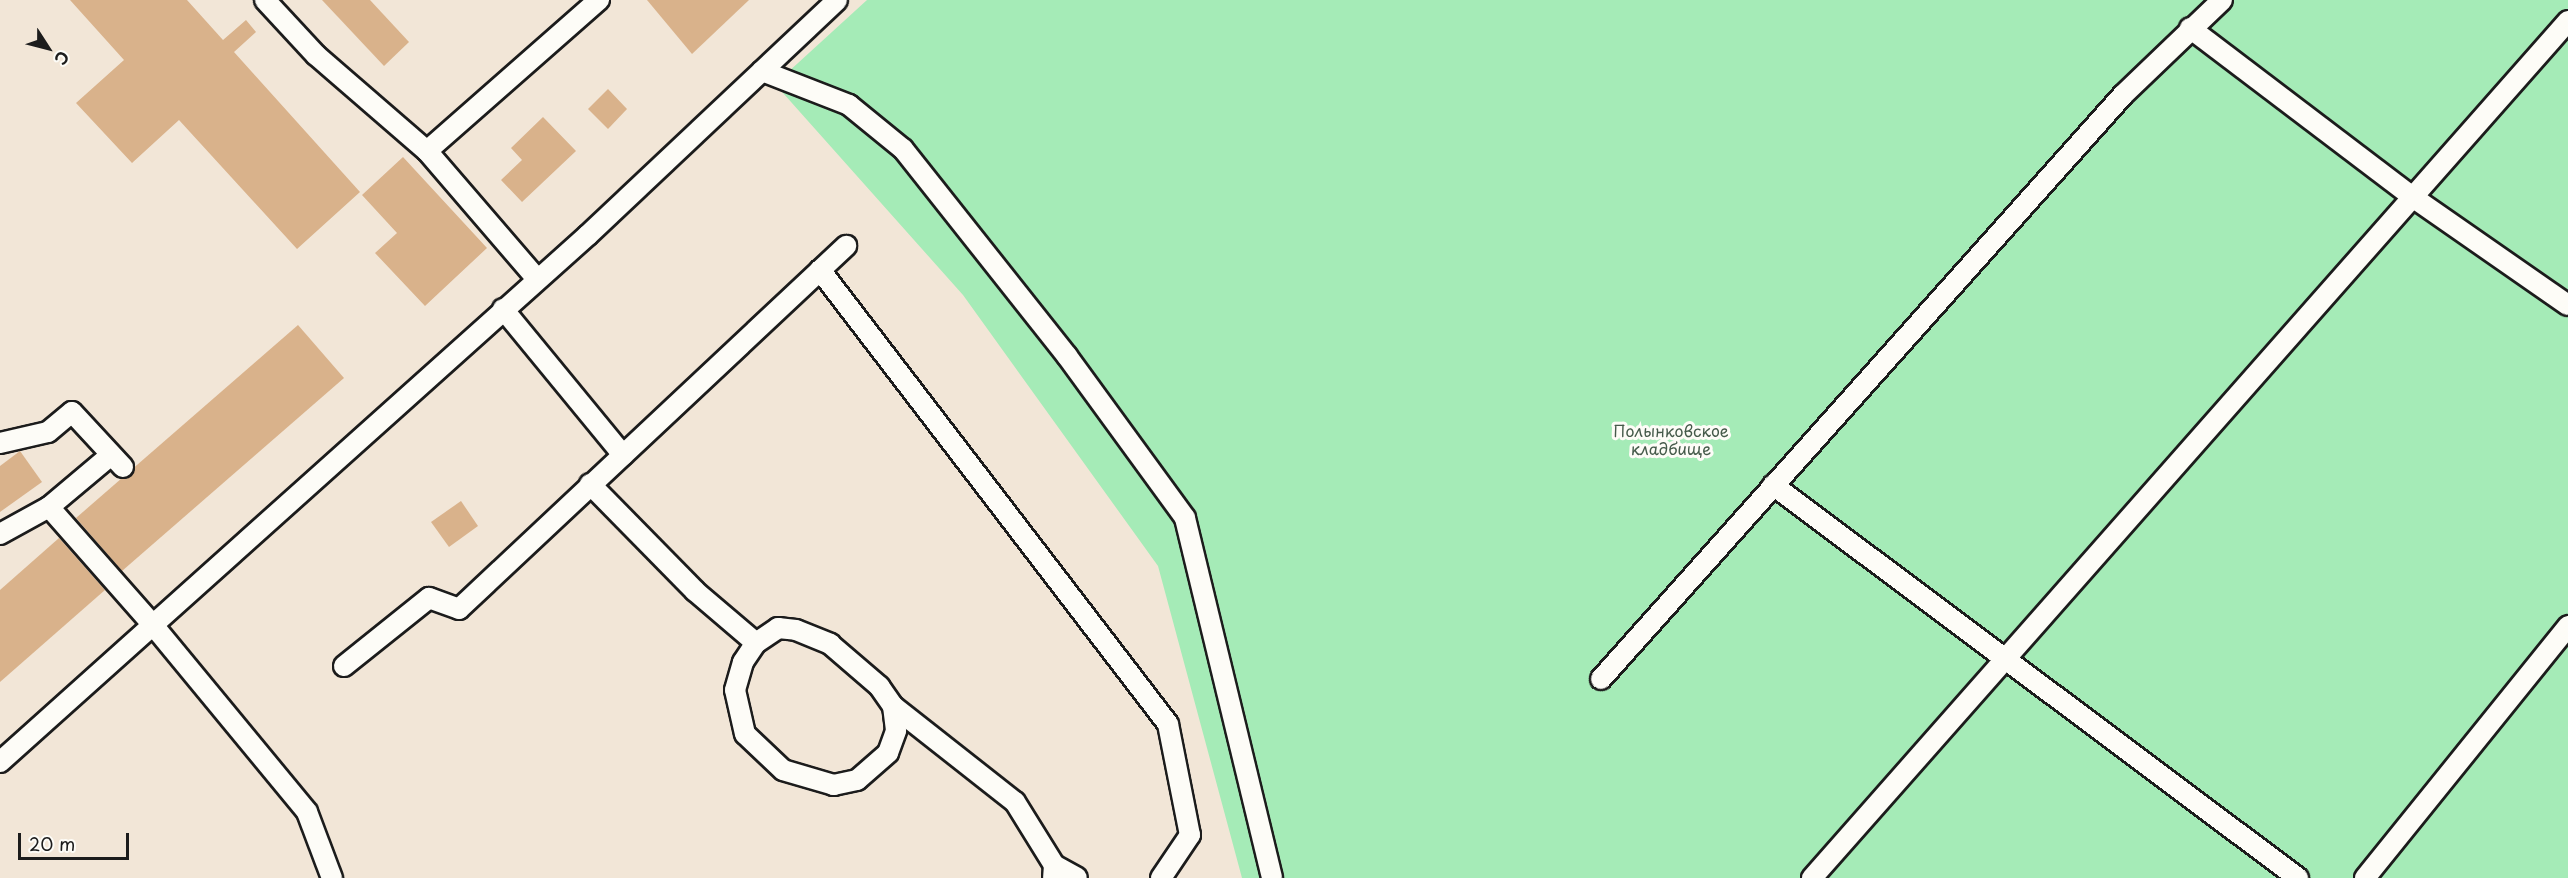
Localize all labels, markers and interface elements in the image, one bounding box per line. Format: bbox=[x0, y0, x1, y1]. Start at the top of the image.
north arrow bbox=[18, 18, 78, 78]
text: С bbox=[49, 47, 76, 71]
park label: Полынковское кладбище bbox=[1613, 420, 1729, 458]
scale bar bbox=[21, 821, 132, 859]
text: 20 m bbox=[29, 830, 75, 857]

